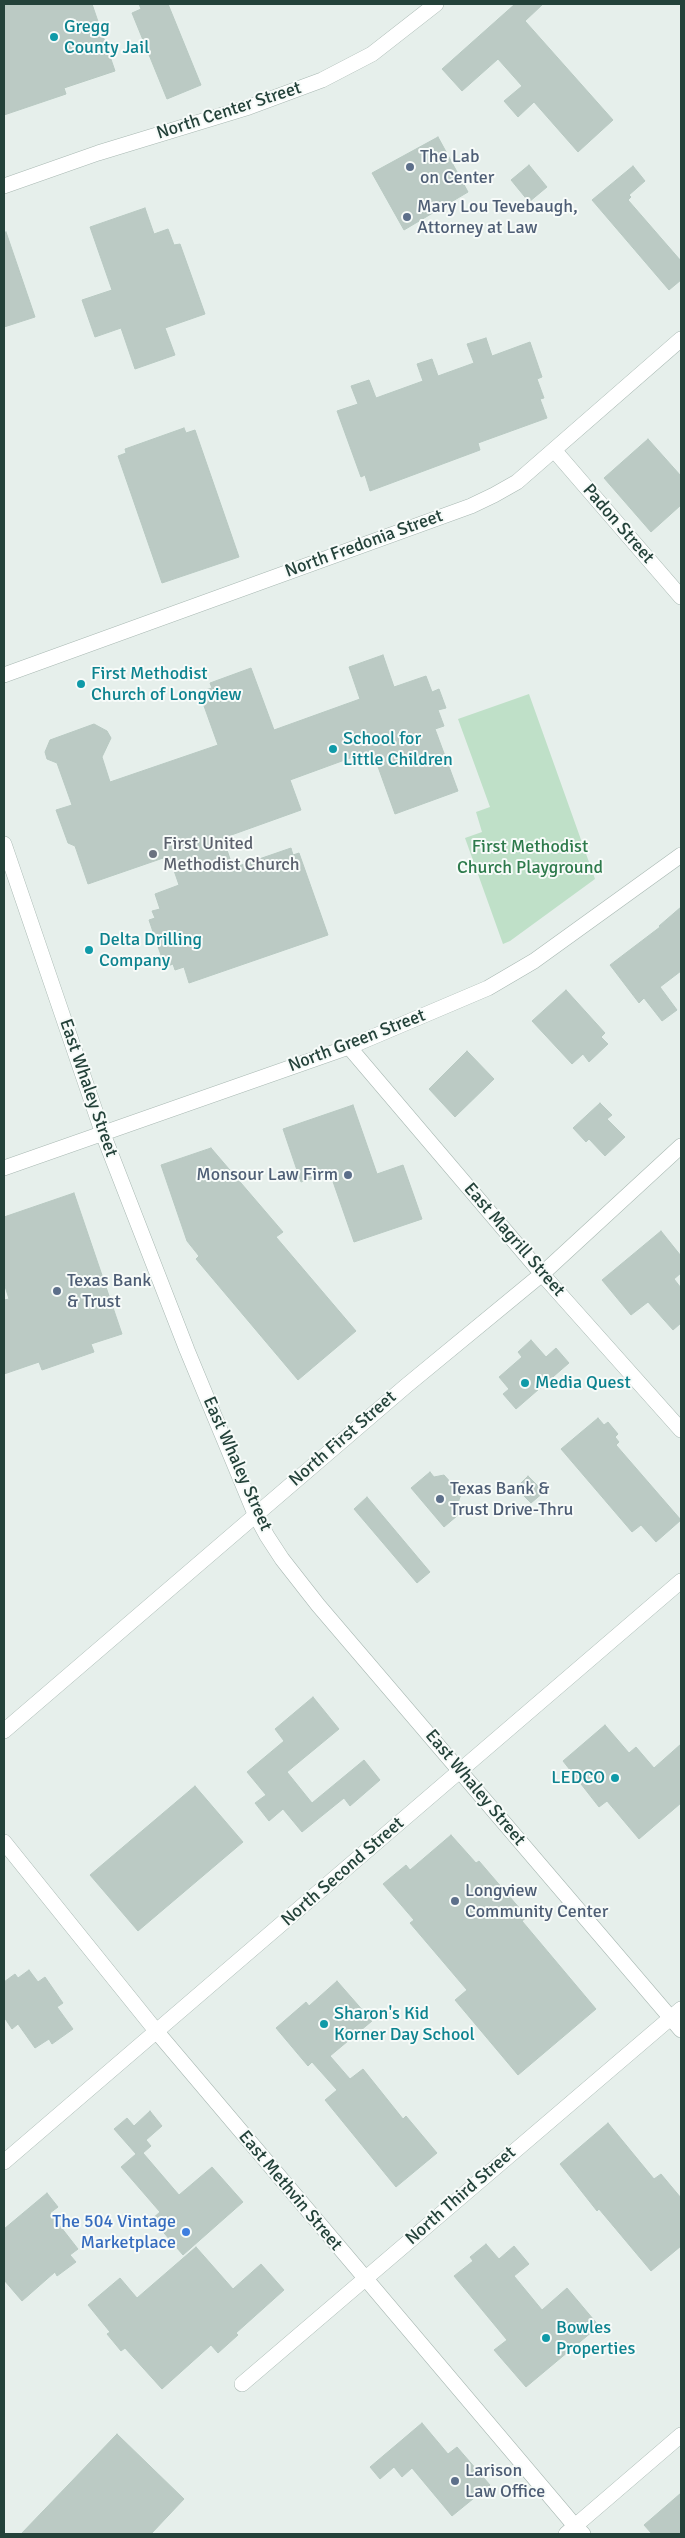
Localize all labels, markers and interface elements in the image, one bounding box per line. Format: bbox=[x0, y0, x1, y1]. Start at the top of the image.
place label: Gregg County Jail bbox=[64, 16, 149, 58]
marker: Gregg County Jail bbox=[48, 31, 60, 43]
street label: North Center Street bbox=[154, 77, 304, 145]
place label: The Lab on Center bbox=[420, 146, 494, 188]
marker: The Lab on Center bbox=[404, 161, 416, 173]
place label: Mary Lou Tevebaugh, Attorney at Law bbox=[417, 196, 578, 238]
marker: Mary Lou Tevebaugh, Attorney at Law bbox=[401, 211, 413, 223]
street label: Padon Street bbox=[578, 480, 658, 568]
street label: North Fredonia Street bbox=[282, 505, 446, 583]
place label: First Methodist Church of Longview bbox=[91, 663, 242, 706]
marker: First Methodist Church of Longview bbox=[75, 678, 87, 690]
place label: School for Little Children bbox=[343, 728, 453, 771]
marker: School for Little Children bbox=[327, 743, 339, 755]
place label: First United Methodist Church bbox=[163, 833, 300, 876]
park label: First Methodist Church Playground bbox=[457, 836, 603, 879]
marker: First United Methodist Church bbox=[147, 848, 159, 860]
place label: Delta Drilling Company bbox=[99, 929, 202, 972]
marker: Delta Drilling Company bbox=[83, 944, 95, 956]
street label: North Green Street bbox=[285, 1005, 429, 1077]
street label: East Whaley Street bbox=[54, 1016, 122, 1160]
place label: Monsour Law Firm bbox=[196, 1164, 338, 1186]
marker: Monsour Law Firm bbox=[342, 1169, 354, 1181]
street label: East Magrill Street bbox=[459, 1179, 569, 1301]
place label: Texas Bank & Trust bbox=[67, 1270, 151, 1312]
marker: Texas Bank & Trust bbox=[51, 1285, 63, 1297]
place label: Media Quest bbox=[535, 1372, 631, 1394]
marker: Media Quest bbox=[519, 1377, 531, 1389]
street label: North First Street bbox=[285, 1387, 401, 1491]
street label: East Whaley Street bbox=[198, 1394, 276, 1534]
place label: Texas Bank & Trust Drive-Thru bbox=[450, 1478, 573, 1520]
marker: Texas Bank & Trust Drive-Thru bbox=[434, 1493, 446, 1505]
street label: East Whaley Street bbox=[420, 1726, 530, 1850]
place label: LEDCO bbox=[551, 1767, 605, 1789]
marker: LEDCO bbox=[609, 1772, 621, 1784]
street label: North Second Street bbox=[277, 1813, 409, 1931]
place label: Longview Community Center bbox=[465, 1880, 608, 1922]
marker: Longview Community Center bbox=[449, 1895, 461, 1907]
place label: Sharon's Kid Korner Day School bbox=[334, 2003, 475, 2046]
marker: Sharon's Kid Korner Day School bbox=[318, 2018, 330, 2030]
street label: East Methvin Street bbox=[233, 2127, 347, 2255]
street label: North Third Street bbox=[401, 2142, 521, 2250]
place label: The 504 Vintage Marketplace bbox=[52, 2211, 176, 2254]
marker: The 504 Vintage Marketplace bbox=[180, 2226, 192, 2238]
place label: Bowles Properties bbox=[556, 2317, 635, 2360]
marker: Bowles Properties bbox=[540, 2332, 552, 2344]
place label: Larison Law Office bbox=[465, 2460, 545, 2502]
marker: Larison Law Office bbox=[449, 2475, 461, 2487]

